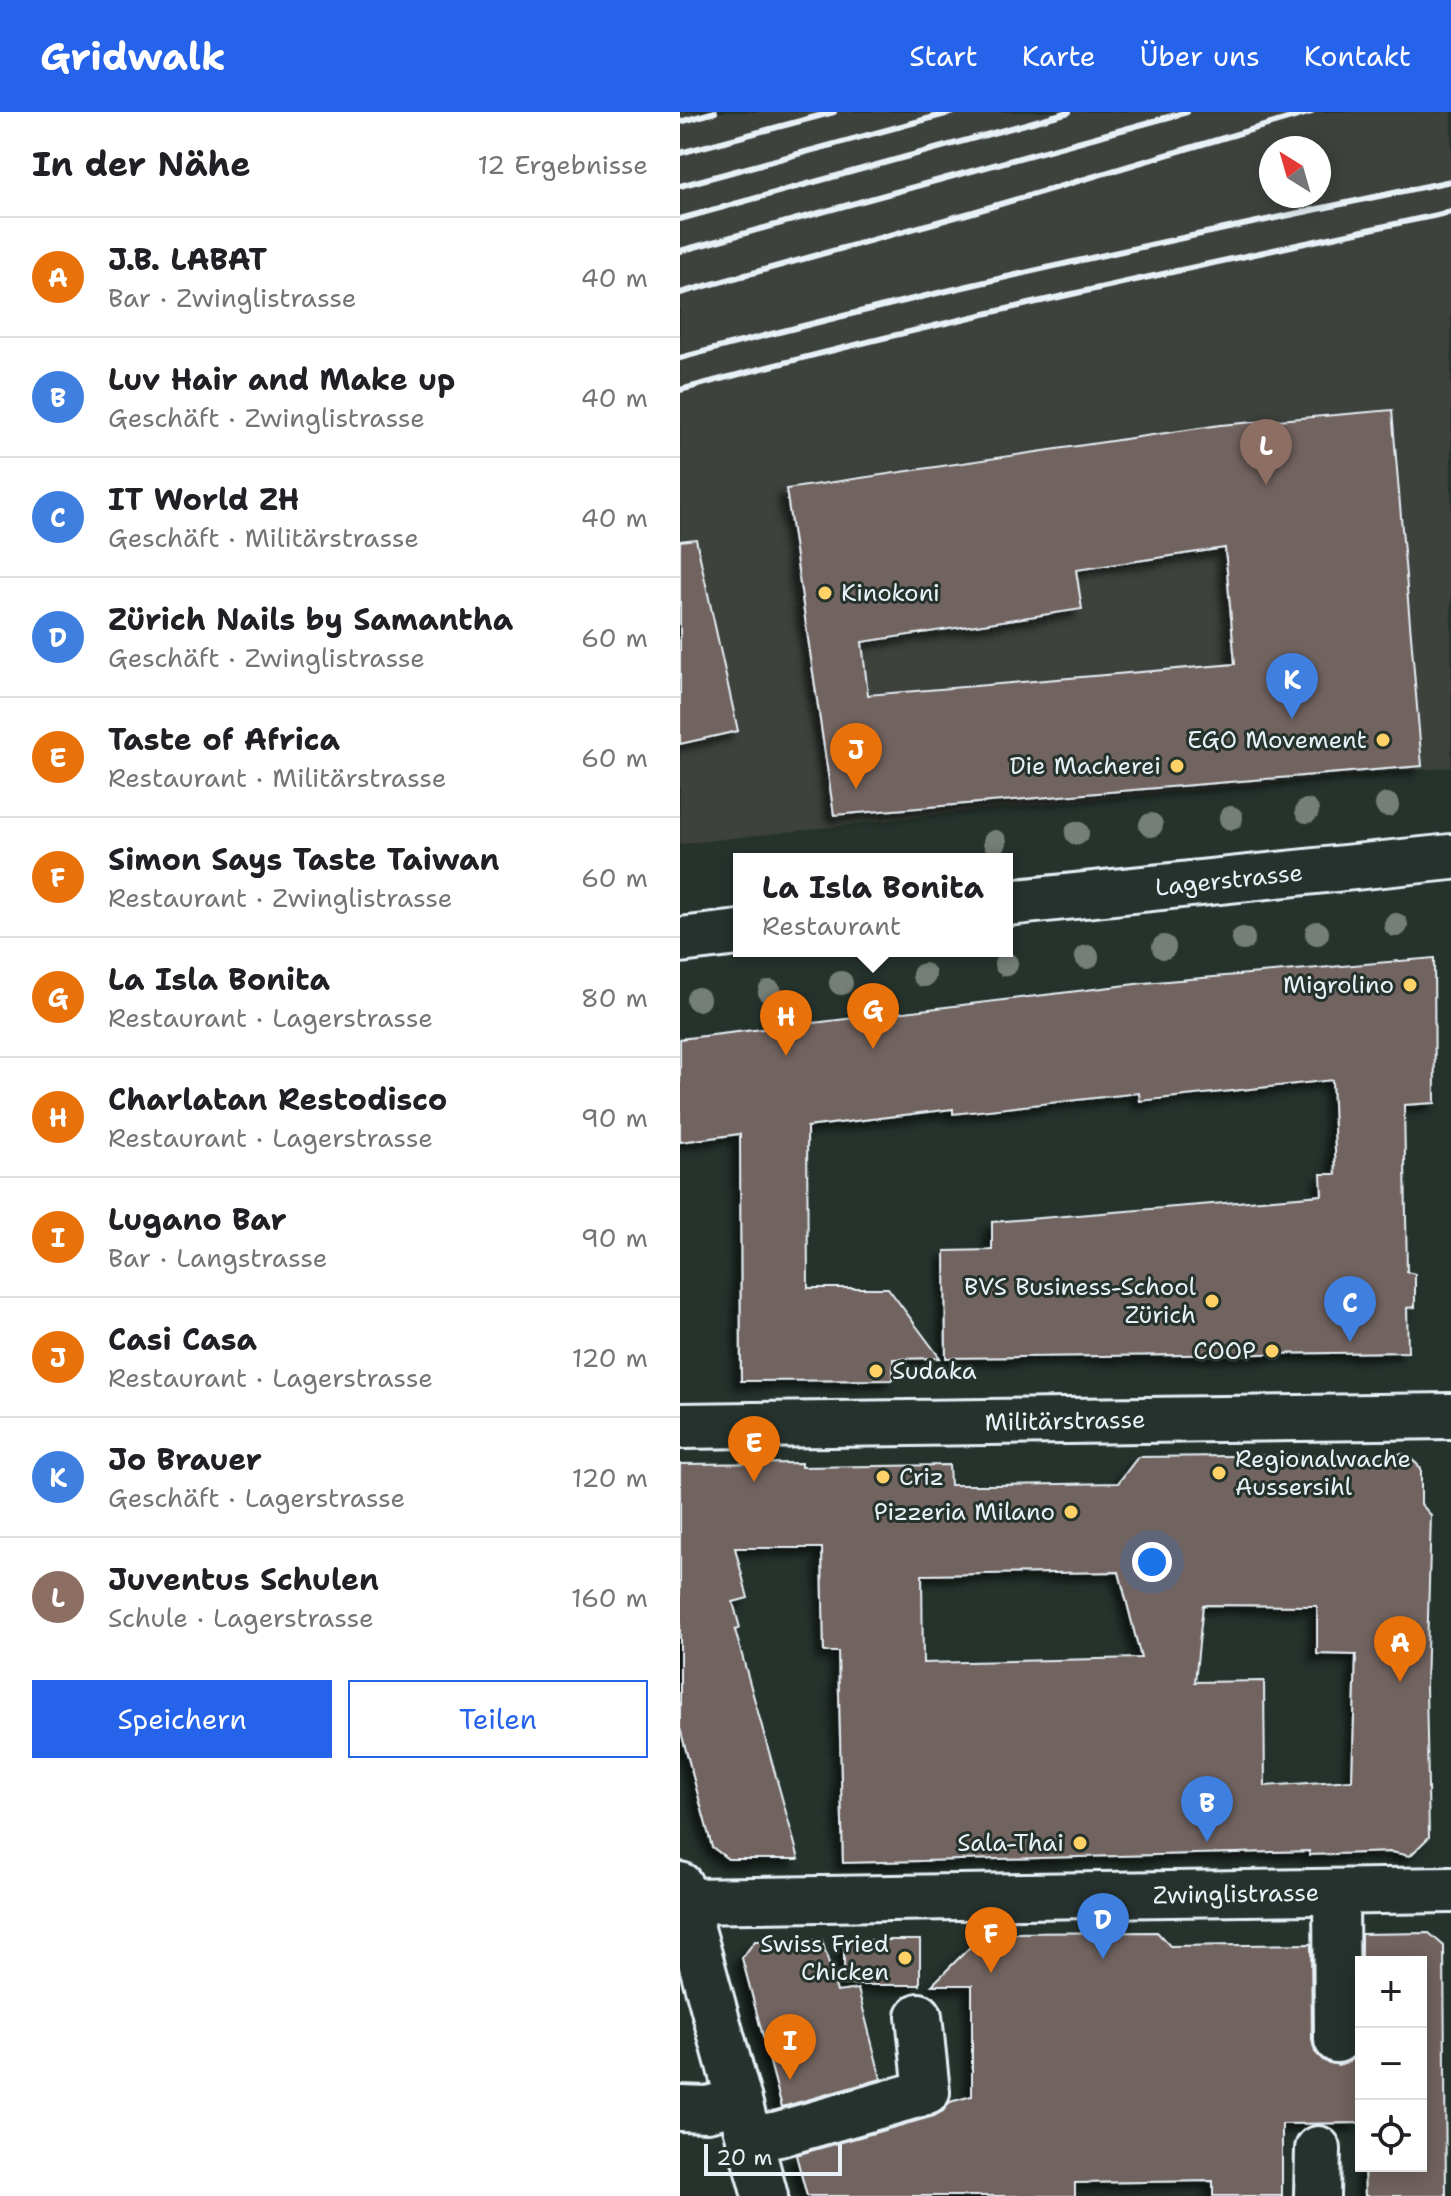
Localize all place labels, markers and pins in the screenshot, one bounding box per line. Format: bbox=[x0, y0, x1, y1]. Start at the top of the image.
pin: L bbox=[1240, 419, 1292, 485]
place label: Kinokoni bbox=[841, 577, 940, 609]
marker: Kinokoni bbox=[816, 584, 834, 602]
pin: K bbox=[1266, 653, 1318, 719]
pin: J bbox=[830, 723, 882, 789]
place label: EGO Movement bbox=[1187, 724, 1367, 756]
marker: EGO Movement bbox=[1374, 731, 1392, 749]
place label: Die Macherei bbox=[1010, 750, 1161, 782]
marker: Die Macherei bbox=[1168, 757, 1186, 775]
place label: Migrolino bbox=[1283, 969, 1394, 1001]
marker: Migrolino bbox=[1401, 976, 1419, 994]
pin: G bbox=[847, 983, 899, 1049]
pin: H bbox=[760, 990, 812, 1056]
place label: BVS Business-School Zürich bbox=[964, 1271, 1197, 1331]
pin: C bbox=[1324, 1276, 1376, 1342]
marker: BVS Business-School Zürich bbox=[1203, 1292, 1221, 1310]
place label: COOP bbox=[1193, 1335, 1256, 1367]
marker: COOP bbox=[1263, 1342, 1281, 1360]
place label: Sudaka bbox=[892, 1355, 977, 1387]
marker: Sudaka bbox=[867, 1362, 885, 1380]
pin: E bbox=[728, 1416, 780, 1482]
place label: Regionalwache Aussersihl bbox=[1235, 1443, 1411, 1503]
place label: Criz bbox=[899, 1461, 944, 1493]
marker: Regionalwache Aussersihl bbox=[1210, 1464, 1228, 1482]
marker: Criz bbox=[874, 1468, 892, 1486]
place label: Pizzeria Milano bbox=[874, 1496, 1055, 1528]
marker: Pizzeria Milano bbox=[1062, 1503, 1080, 1521]
pin: A bbox=[1374, 1616, 1426, 1682]
pin: B bbox=[1181, 1776, 1233, 1842]
place label: Sala-Thai bbox=[957, 1827, 1064, 1859]
marker: Sala-Thai bbox=[1071, 1834, 1089, 1852]
pin: D bbox=[1077, 1893, 1129, 1959]
pin: F bbox=[965, 1907, 1017, 1973]
place label: Swiss Fried Chicken bbox=[760, 1928, 889, 1988]
marker: Swiss Fried Chicken bbox=[896, 1949, 914, 1967]
pin: I bbox=[764, 2014, 816, 2080]

